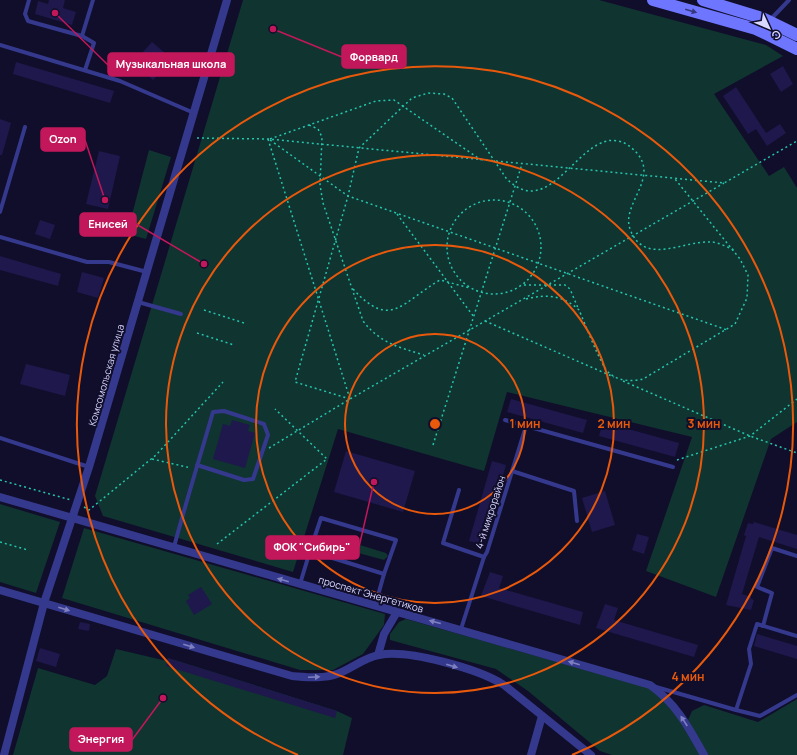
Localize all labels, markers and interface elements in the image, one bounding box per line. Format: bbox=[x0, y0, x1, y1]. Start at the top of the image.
one-way arrow bbox=[685, 8, 697, 14]
north arrow bbox=[749, 8, 789, 48]
text: С bbox=[768, 27, 785, 43]
callout: Форвард bbox=[342, 45, 406, 68]
text: Форвард bbox=[350, 49, 398, 64]
callout: Музыкальная школа bbox=[108, 53, 234, 76]
text: Музыкальная школа bbox=[116, 56, 226, 71]
callout: Ozon bbox=[41, 128, 85, 151]
text: Ozon bbox=[49, 131, 77, 146]
callout: Енисей bbox=[80, 213, 136, 236]
text: Енисей bbox=[88, 216, 128, 231]
street label: Комсомольская улица bbox=[85, 322, 127, 428]
text: 1 мин bbox=[509, 415, 541, 432]
text: 2 мин bbox=[597, 415, 631, 432]
text: 3 мин bbox=[688, 415, 720, 432]
centre of rings bbox=[428, 417, 442, 431]
street label: 4-й микрорайон bbox=[472, 474, 508, 550]
callout: ФОК "Сибирь" bbox=[266, 536, 359, 559]
text: ФОК "Сибирь" bbox=[274, 539, 350, 554]
street label: проспект Энергетиков bbox=[317, 572, 426, 616]
one-way arrow bbox=[277, 576, 290, 582]
one-way arrow bbox=[59, 606, 71, 612]
one-way arrow bbox=[429, 619, 442, 625]
one-way arrow bbox=[183, 643, 195, 649]
one-way arrow bbox=[567, 660, 579, 666]
one-way arrow bbox=[447, 663, 459, 669]
text: 4 мин bbox=[671, 668, 705, 685]
one-way arrow bbox=[308, 674, 321, 680]
one-way arrow bbox=[681, 715, 688, 727]
callout: Энергия bbox=[70, 728, 132, 751]
text: Энергия bbox=[78, 731, 124, 746]

